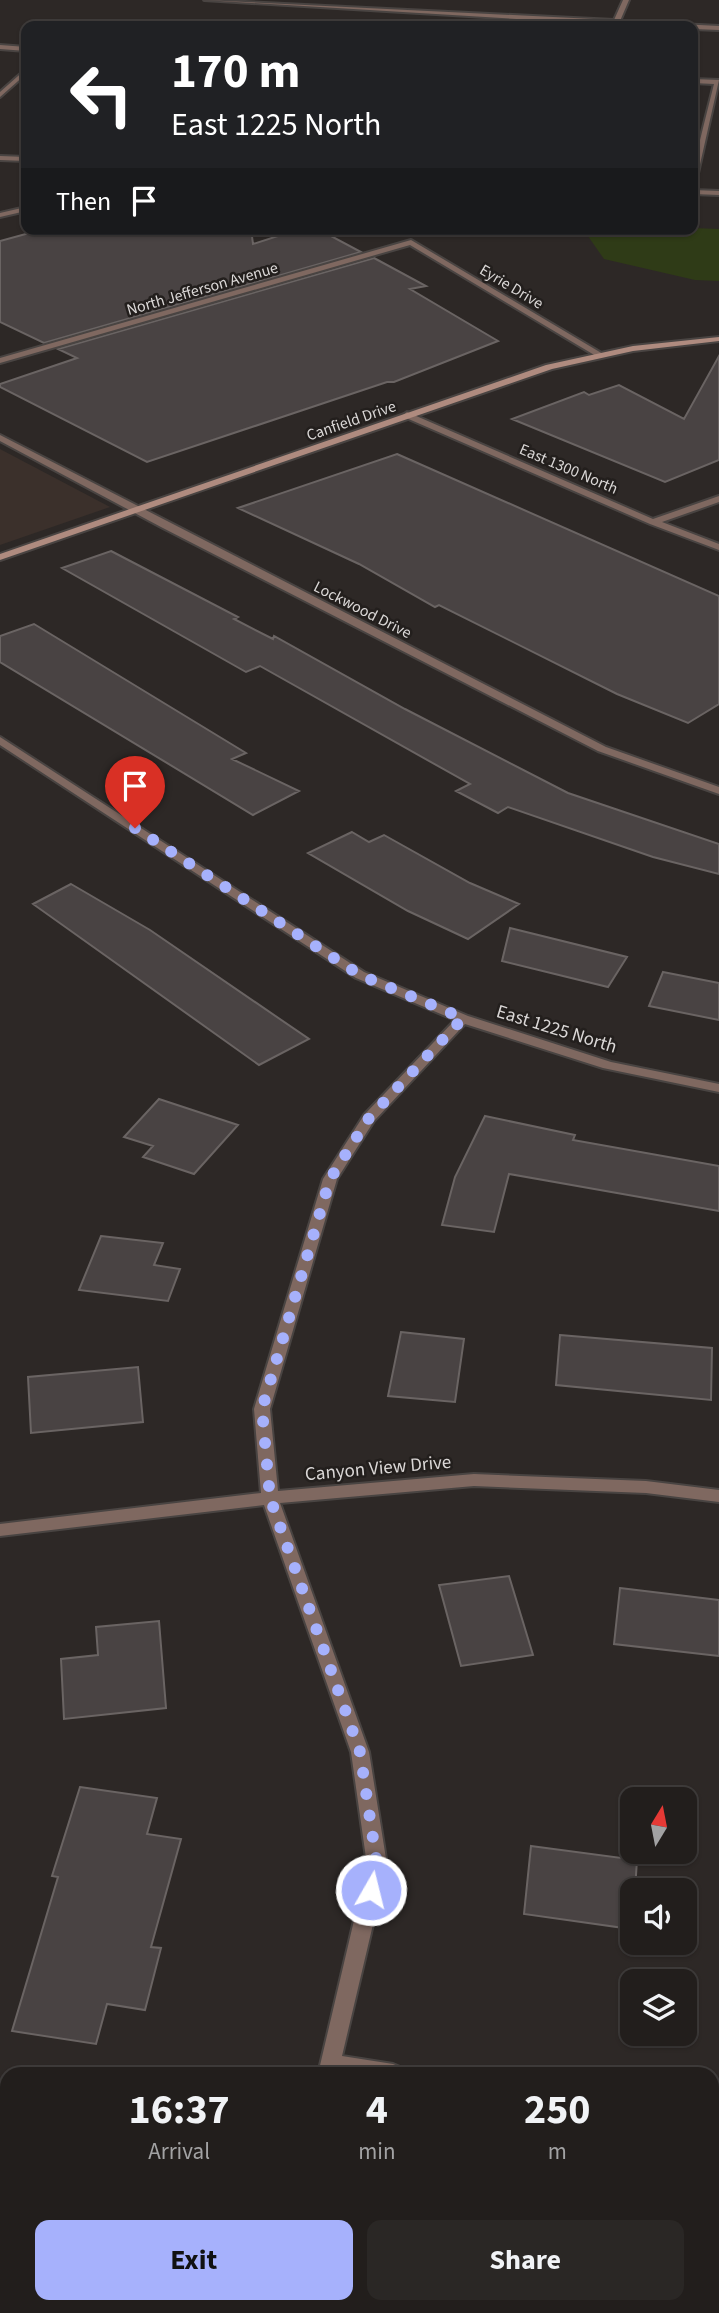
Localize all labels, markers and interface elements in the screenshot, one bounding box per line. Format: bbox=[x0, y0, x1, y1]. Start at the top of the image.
text: 170 m bbox=[171, 37, 300, 107]
icon: left bbox=[56, 49, 147, 140]
text: East 1225 North bbox=[171, 102, 381, 148]
icon: arrive bbox=[125, 182, 163, 220]
text: Then bbox=[56, 183, 111, 220]
street label: North Jefferson Avenue bbox=[124, 257, 281, 321]
street label: Eyrie Drive bbox=[475, 259, 548, 315]
street label: Canfield Drive bbox=[304, 395, 399, 447]
street label: East 1300 North bbox=[516, 438, 621, 500]
street label: Lockwood Drive bbox=[310, 576, 415, 644]
pin bbox=[105, 756, 165, 828]
icon: arrive bbox=[116, 767, 154, 805]
street label: East 1225 North bbox=[493, 998, 620, 1061]
street label: Canyon View Drive bbox=[304, 1449, 452, 1488]
north arrow bbox=[620, 1787, 696, 1864]
map controls bbox=[620, 1787, 697, 2046]
position arrow bbox=[334, 1853, 408, 1927]
button: sound bbox=[620, 1878, 697, 1955]
button: layers bbox=[620, 1969, 697, 2046]
text: 16:37 bbox=[128, 2080, 230, 2140]
text: 4 bbox=[366, 2080, 388, 2140]
text: 250 bbox=[524, 2080, 591, 2140]
text: Arrival bbox=[148, 2135, 210, 2168]
text: min bbox=[358, 2135, 396, 2168]
text: m bbox=[548, 2135, 567, 2168]
button: Exit bbox=[35, 2220, 353, 2300]
button: Share bbox=[367, 2220, 684, 2300]

